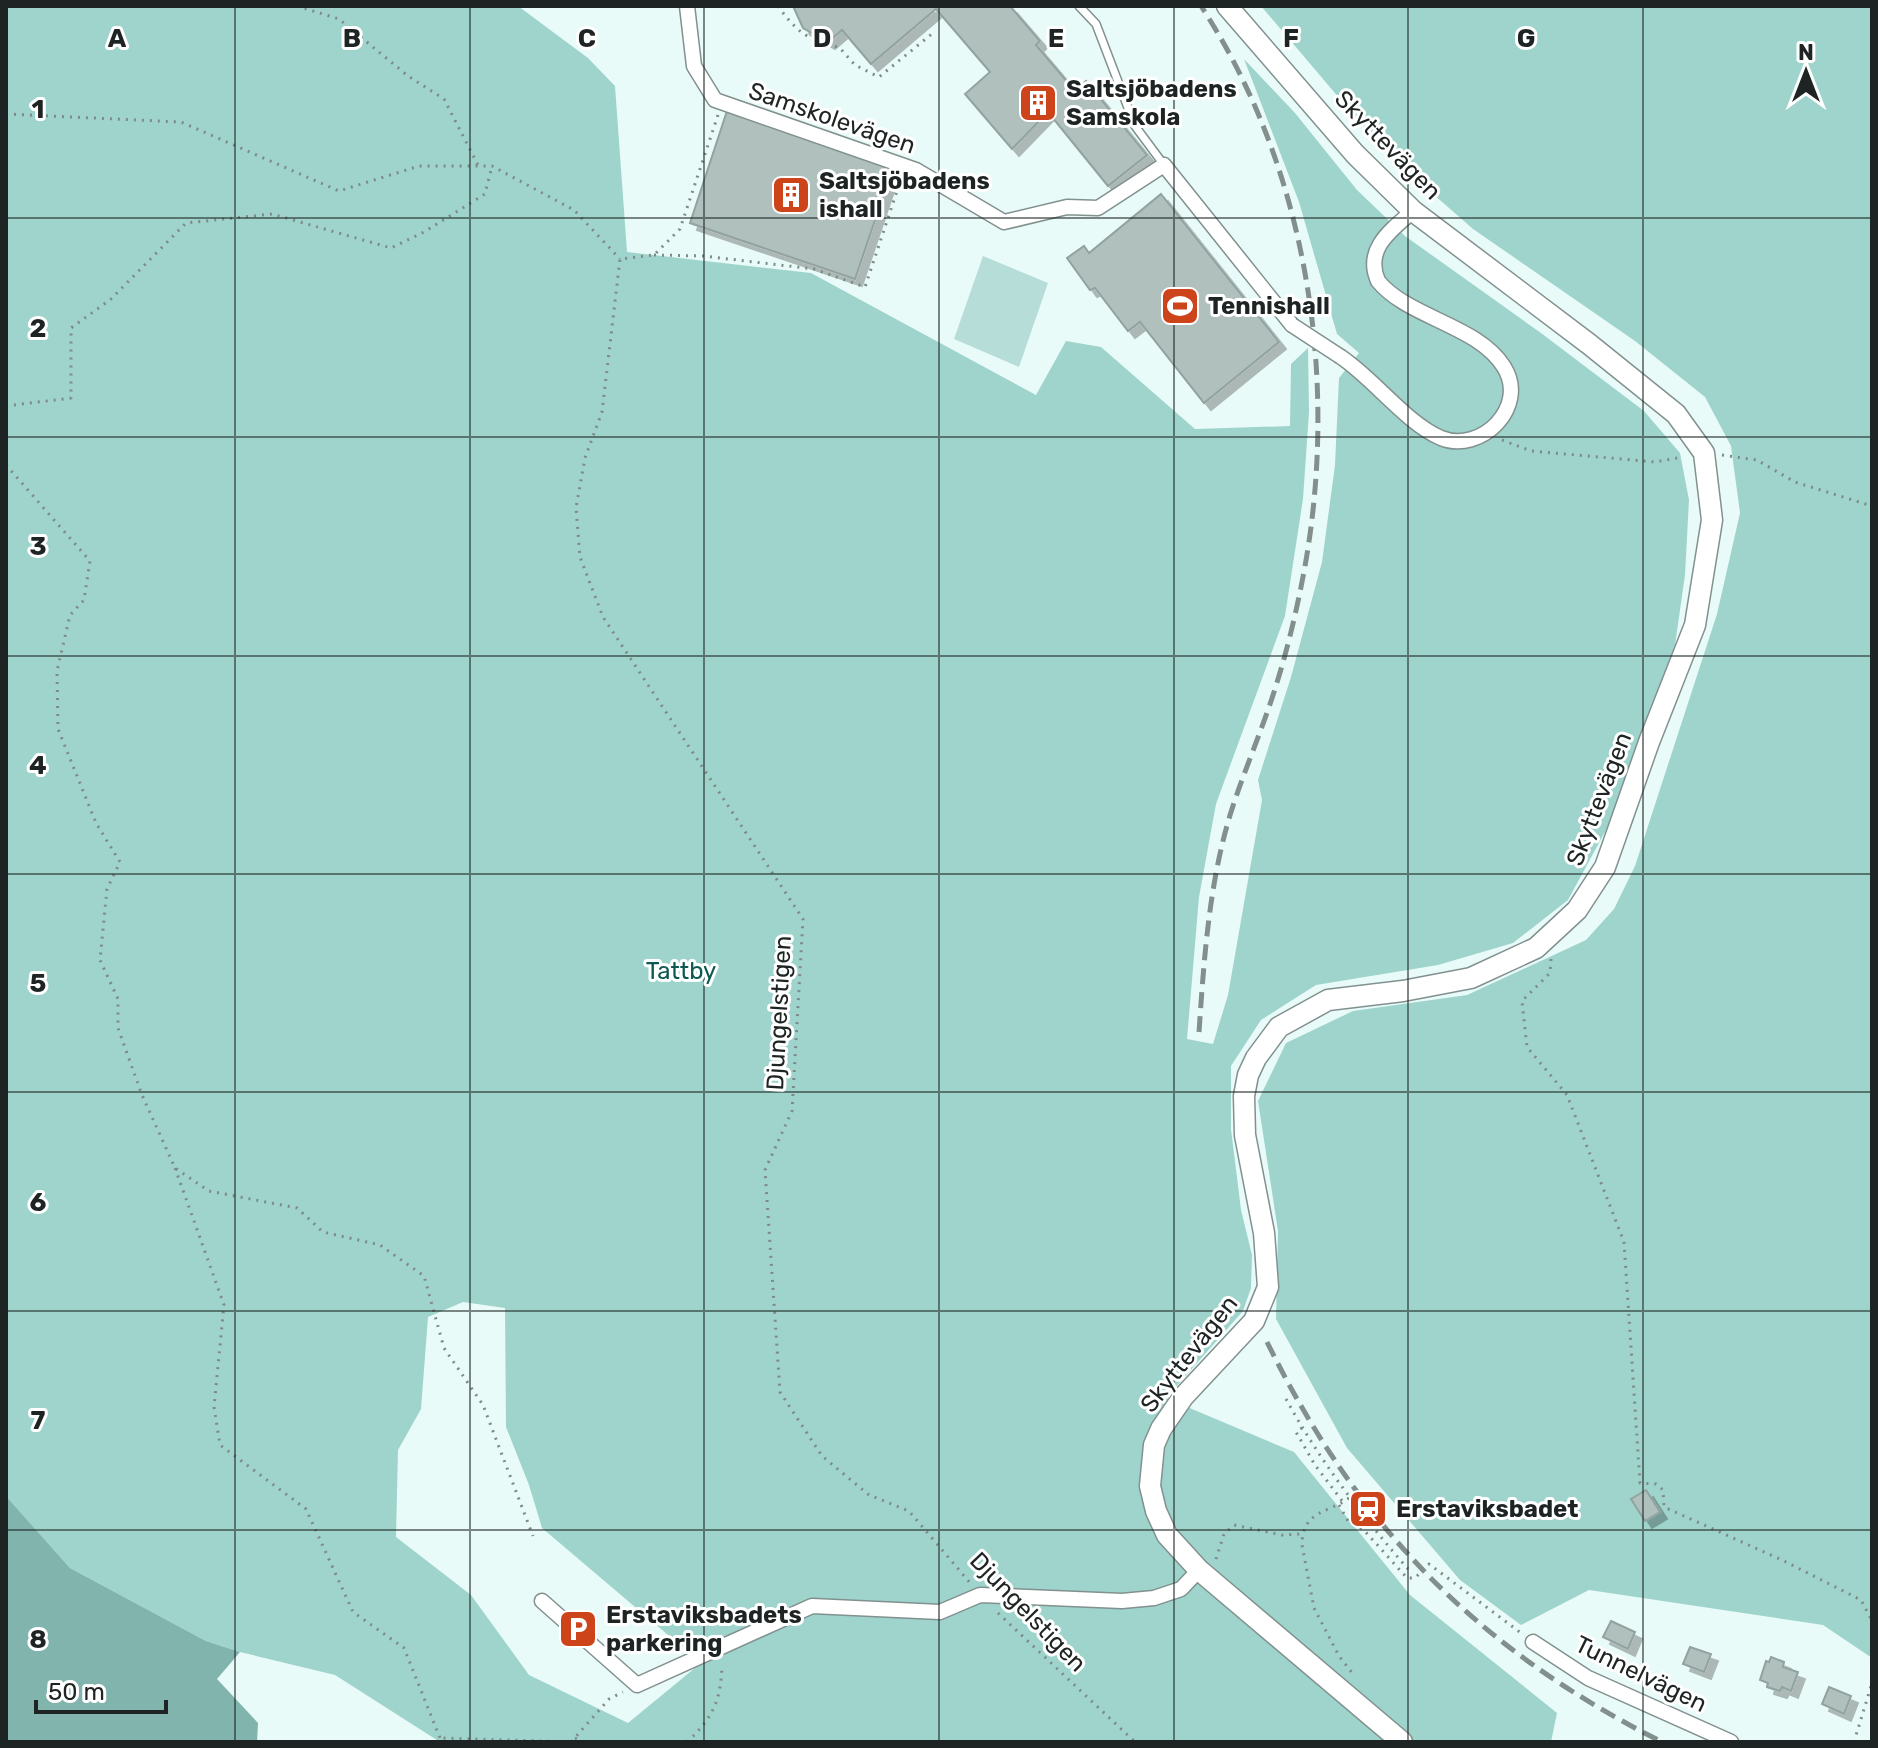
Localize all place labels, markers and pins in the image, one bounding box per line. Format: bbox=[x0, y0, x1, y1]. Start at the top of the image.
place label: Saltsjöbadens Samskola bbox=[1066, 75, 1237, 131]
building icon: Saltsjöbadens Samskola bbox=[1017, 82, 1059, 124]
place label: Saltsjöbadens ishall bbox=[819, 167, 990, 223]
building icon: Saltsjöbadens ishall bbox=[770, 174, 812, 216]
sports icon: Tennishall bbox=[1159, 285, 1201, 327]
place label: Tennishall bbox=[1208, 292, 1330, 320]
station icon: Erstaviksbadet bbox=[1347, 1488, 1389, 1530]
place label: Erstaviksbadet bbox=[1396, 1495, 1579, 1523]
place label: Erstaviksbadets parkering bbox=[606, 1601, 802, 1657]
parking icon: Erstaviksbadets parkering bbox=[557, 1608, 599, 1650]

